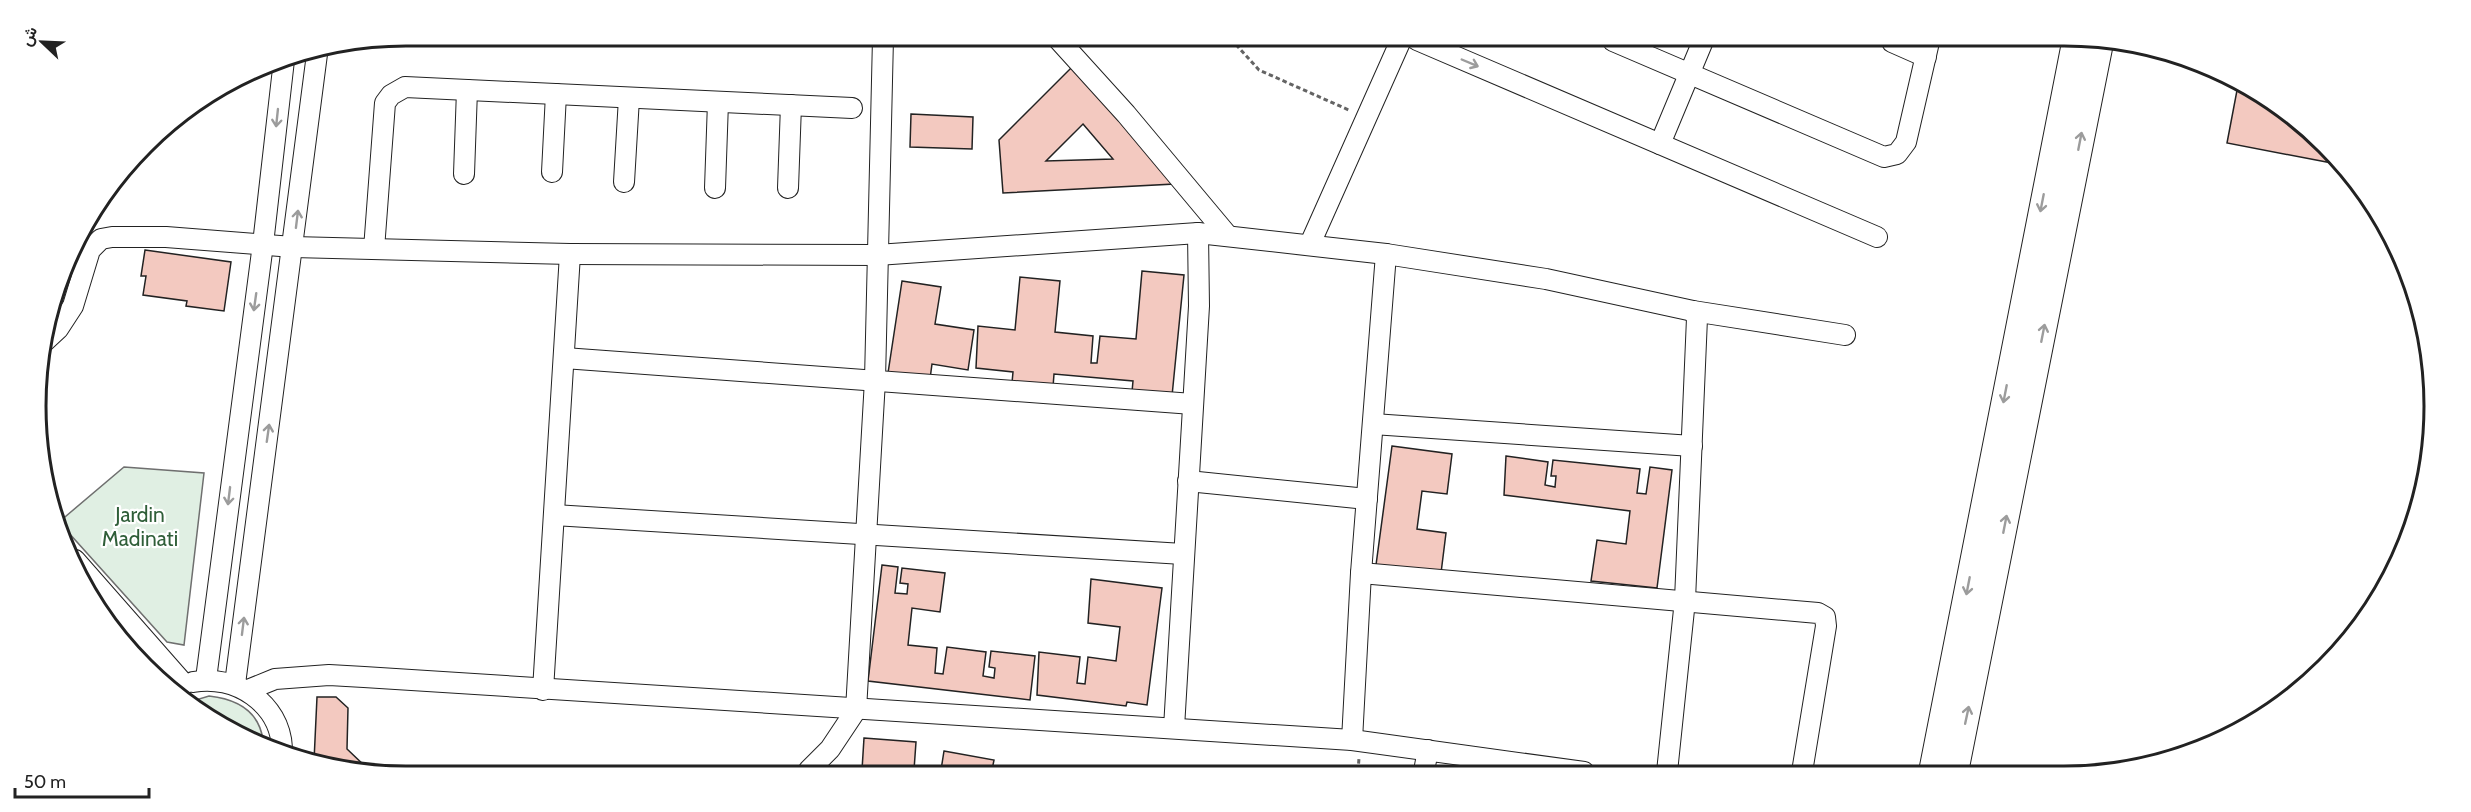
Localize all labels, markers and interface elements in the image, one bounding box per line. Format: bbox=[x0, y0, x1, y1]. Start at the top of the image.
north arrow bbox=[12, 12, 72, 72]
text: ش bbox=[16, 24, 41, 49]
one-way arrow bbox=[1461, 58, 1479, 69]
one-way arrow bbox=[272, 108, 283, 128]
one-way arrow bbox=[2075, 132, 2086, 151]
one-way arrow bbox=[2036, 193, 2047, 212]
one-way arrow bbox=[291, 209, 302, 229]
one-way arrow bbox=[250, 292, 261, 312]
one-way arrow bbox=[2038, 323, 2049, 343]
one-way arrow bbox=[1999, 384, 2010, 404]
one-way arrow bbox=[262, 423, 273, 443]
one-way arrow bbox=[224, 485, 235, 505]
park label: Jardin Madinati bbox=[102, 502, 178, 551]
one-way arrow bbox=[2000, 515, 2011, 534]
one-way arrow bbox=[1962, 576, 1973, 595]
one-way arrow bbox=[237, 617, 248, 637]
one-way arrow bbox=[1962, 706, 1973, 725]
scale bar bbox=[15, 761, 148, 799]
text: 50 m bbox=[24, 771, 66, 793]

